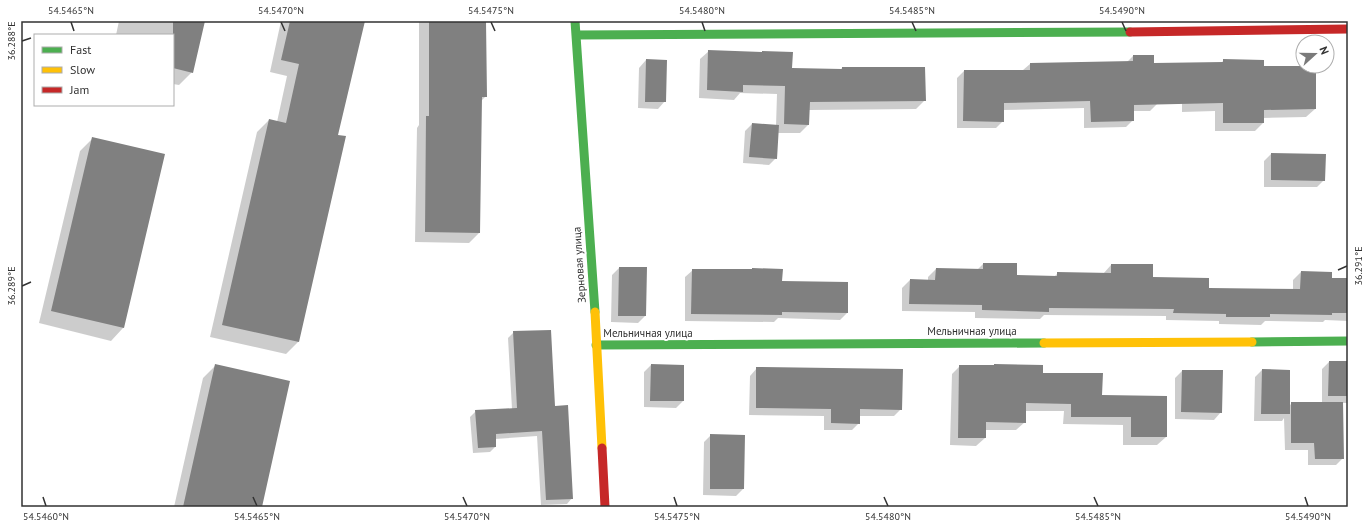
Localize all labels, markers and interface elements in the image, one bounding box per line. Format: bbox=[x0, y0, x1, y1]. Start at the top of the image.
text: 54.5465°N bbox=[48, 4, 94, 17]
text: 54.5470°N bbox=[258, 4, 304, 17]
text: 54.5475°N bbox=[468, 4, 514, 17]
text: 54.5480°N bbox=[679, 4, 725, 17]
text: 54.5485°N bbox=[889, 4, 935, 17]
text: 54.5490°N bbox=[1099, 4, 1145, 17]
text: 36.288°E bbox=[5, 22, 18, 61]
legend bbox=[34, 34, 174, 106]
north arrow bbox=[1295, 34, 1335, 74]
text: Fast bbox=[70, 42, 91, 57]
text: N bbox=[1317, 45, 1332, 56]
text: Slow bbox=[70, 62, 95, 77]
text: Jam bbox=[69, 82, 89, 97]
street label: Зерновая улица bbox=[569, 226, 589, 304]
text: 36.291°E bbox=[1352, 247, 1365, 286]
text: 36.289°E bbox=[5, 267, 18, 306]
street label: Мельничная улица bbox=[927, 324, 1017, 338]
street label: Мельничная улица bbox=[603, 326, 693, 340]
text: 54.5460°N bbox=[23, 510, 69, 523]
text: 54.5465°N bbox=[234, 510, 280, 523]
text: 54.5470°N bbox=[444, 510, 490, 523]
text: 54.5475°N bbox=[654, 510, 700, 523]
text: 54.5480°N bbox=[865, 510, 911, 523]
text: 54.5485°N bbox=[1075, 510, 1121, 523]
text: 54.5490°N bbox=[1285, 510, 1331, 523]

